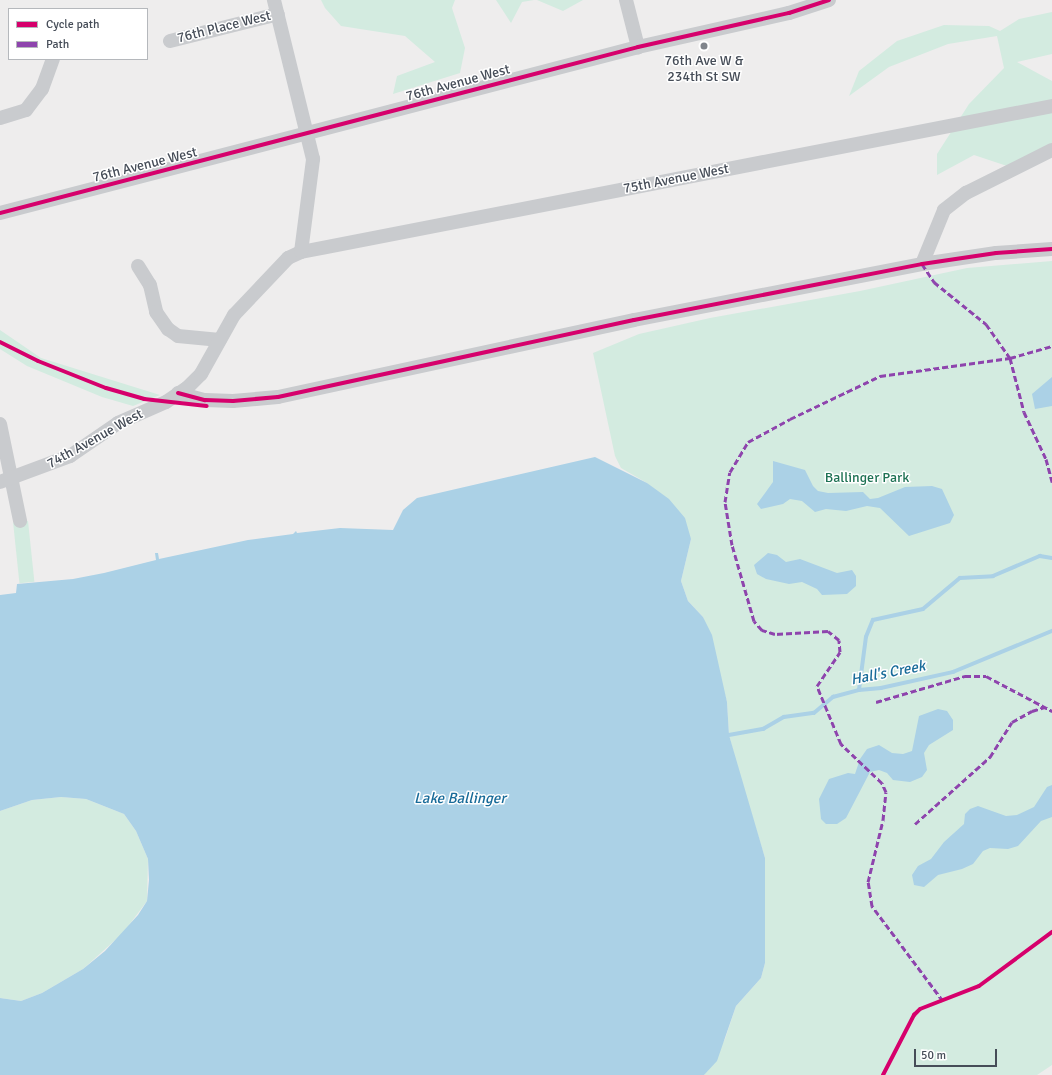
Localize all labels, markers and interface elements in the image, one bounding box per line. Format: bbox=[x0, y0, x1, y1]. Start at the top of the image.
street label: 76th Place West bbox=[175, 7, 273, 47]
legend bbox=[8, 8, 148, 60]
text: Cycle path bbox=[46, 17, 99, 32]
text: Path bbox=[46, 37, 69, 52]
marker: 76th Ave W & 234th St SW bbox=[699, 41, 709, 51]
place label: 76th Ave W & 234th St SW bbox=[664, 53, 744, 86]
street label: 76th Avenue West bbox=[404, 61, 512, 105]
street label: 76th Avenue West bbox=[91, 144, 199, 186]
street label: 75th Avenue West bbox=[622, 161, 730, 197]
street label: 74th Avenue West bbox=[44, 406, 146, 472]
park label: Ballinger Park bbox=[825, 470, 909, 486]
water label: Hall's Creek bbox=[849, 657, 927, 689]
water label: Lake Ballinger bbox=[414, 790, 506, 808]
scale bar bbox=[916, 1041, 999, 1067]
text: 50 m bbox=[921, 1048, 946, 1063]

